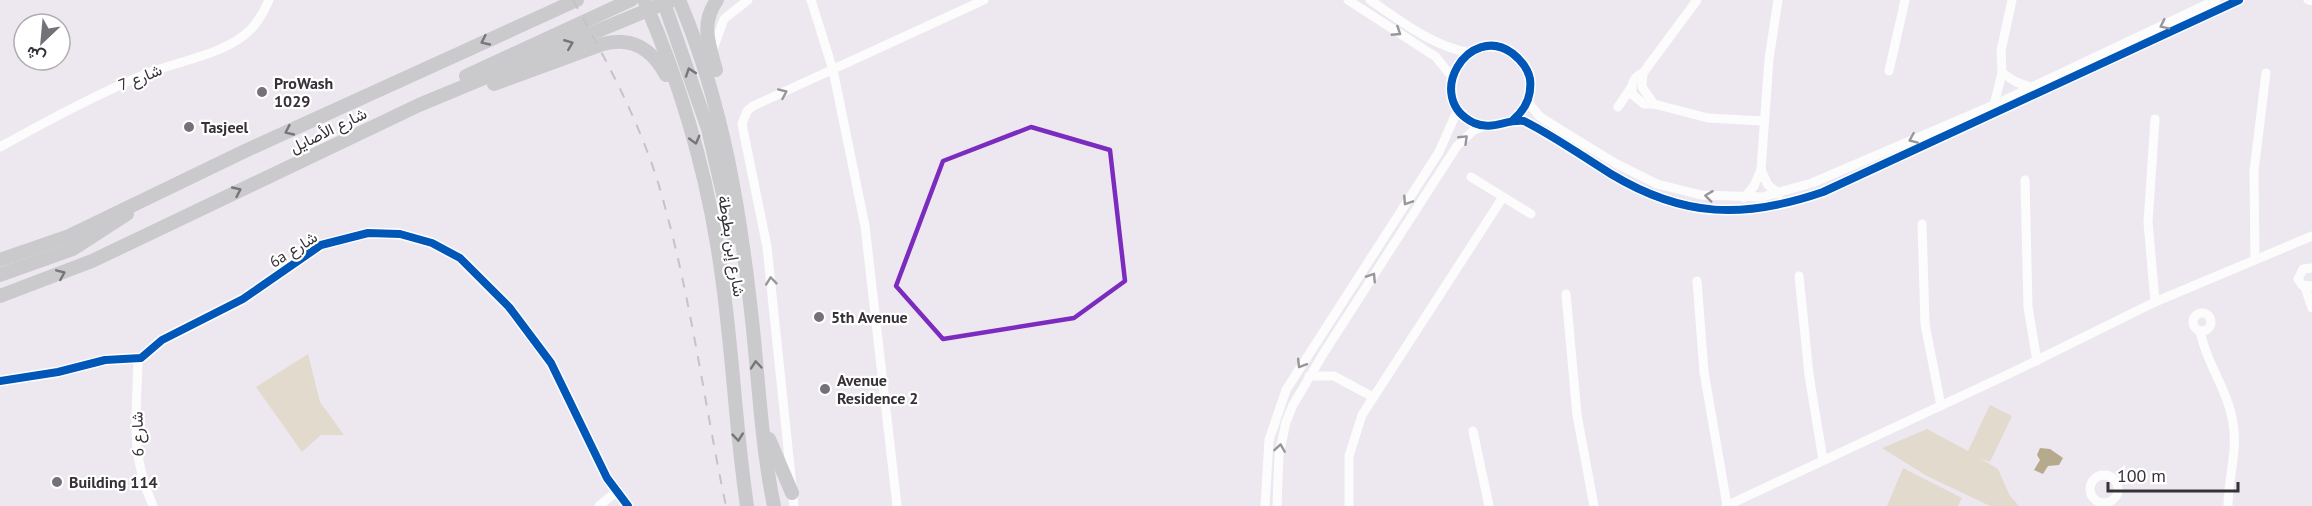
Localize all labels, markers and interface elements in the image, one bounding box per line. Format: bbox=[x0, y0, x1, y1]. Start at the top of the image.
north arrow bbox=[12, 12, 72, 72]
one-way arrow bbox=[2159, 17, 2170, 29]
one-way arrow bbox=[1391, 24, 1402, 35]
one-way arrow bbox=[481, 33, 492, 45]
one-way arrow bbox=[562, 39, 573, 51]
text: ش bbox=[22, 42, 48, 69]
street label: شارع 7 bbox=[115, 59, 165, 97]
one-way arrow bbox=[685, 67, 697, 78]
place label: ProWash 1029 bbox=[274, 73, 333, 111]
marker: ProWash 1029 bbox=[255, 85, 269, 99]
one-way arrow bbox=[777, 88, 788, 100]
street label: شارع الأصايل bbox=[286, 103, 371, 159]
place label: Tasjeel bbox=[201, 117, 249, 137]
marker: Tasjeel bbox=[182, 120, 196, 134]
one-way arrow bbox=[284, 123, 295, 135]
one-way arrow bbox=[1909, 131, 1920, 143]
one-way arrow bbox=[687, 135, 700, 145]
one-way arrow bbox=[1458, 135, 1468, 146]
one-way arrow bbox=[231, 187, 242, 199]
one-way arrow bbox=[1704, 190, 1713, 202]
street label: شارع إبن بطوطة bbox=[712, 194, 750, 298]
one-way arrow bbox=[1403, 195, 1415, 205]
street label: 6a شارع bbox=[265, 226, 322, 273]
one-way arrow bbox=[54, 269, 65, 281]
one-way arrow bbox=[1365, 273, 1376, 284]
one-way arrow bbox=[765, 276, 778, 285]
place label: 5th Avenue bbox=[831, 307, 908, 327]
marker: 5th Avenue bbox=[812, 310, 826, 324]
one-way arrow bbox=[1297, 358, 1308, 369]
one-way arrow bbox=[750, 360, 763, 369]
place label: Avenue Residence 2 bbox=[837, 370, 918, 408]
marker: Avenue Residence 2 bbox=[818, 382, 832, 396]
street label: شارع 6 bbox=[127, 411, 149, 457]
one-way arrow bbox=[731, 432, 743, 441]
one-way arrow bbox=[1274, 443, 1286, 452]
scale bar bbox=[2108, 455, 2238, 493]
text: 100 m bbox=[2117, 464, 2166, 487]
place label: Building 114 bbox=[69, 472, 158, 492]
marker: Building 114 bbox=[50, 475, 64, 489]

